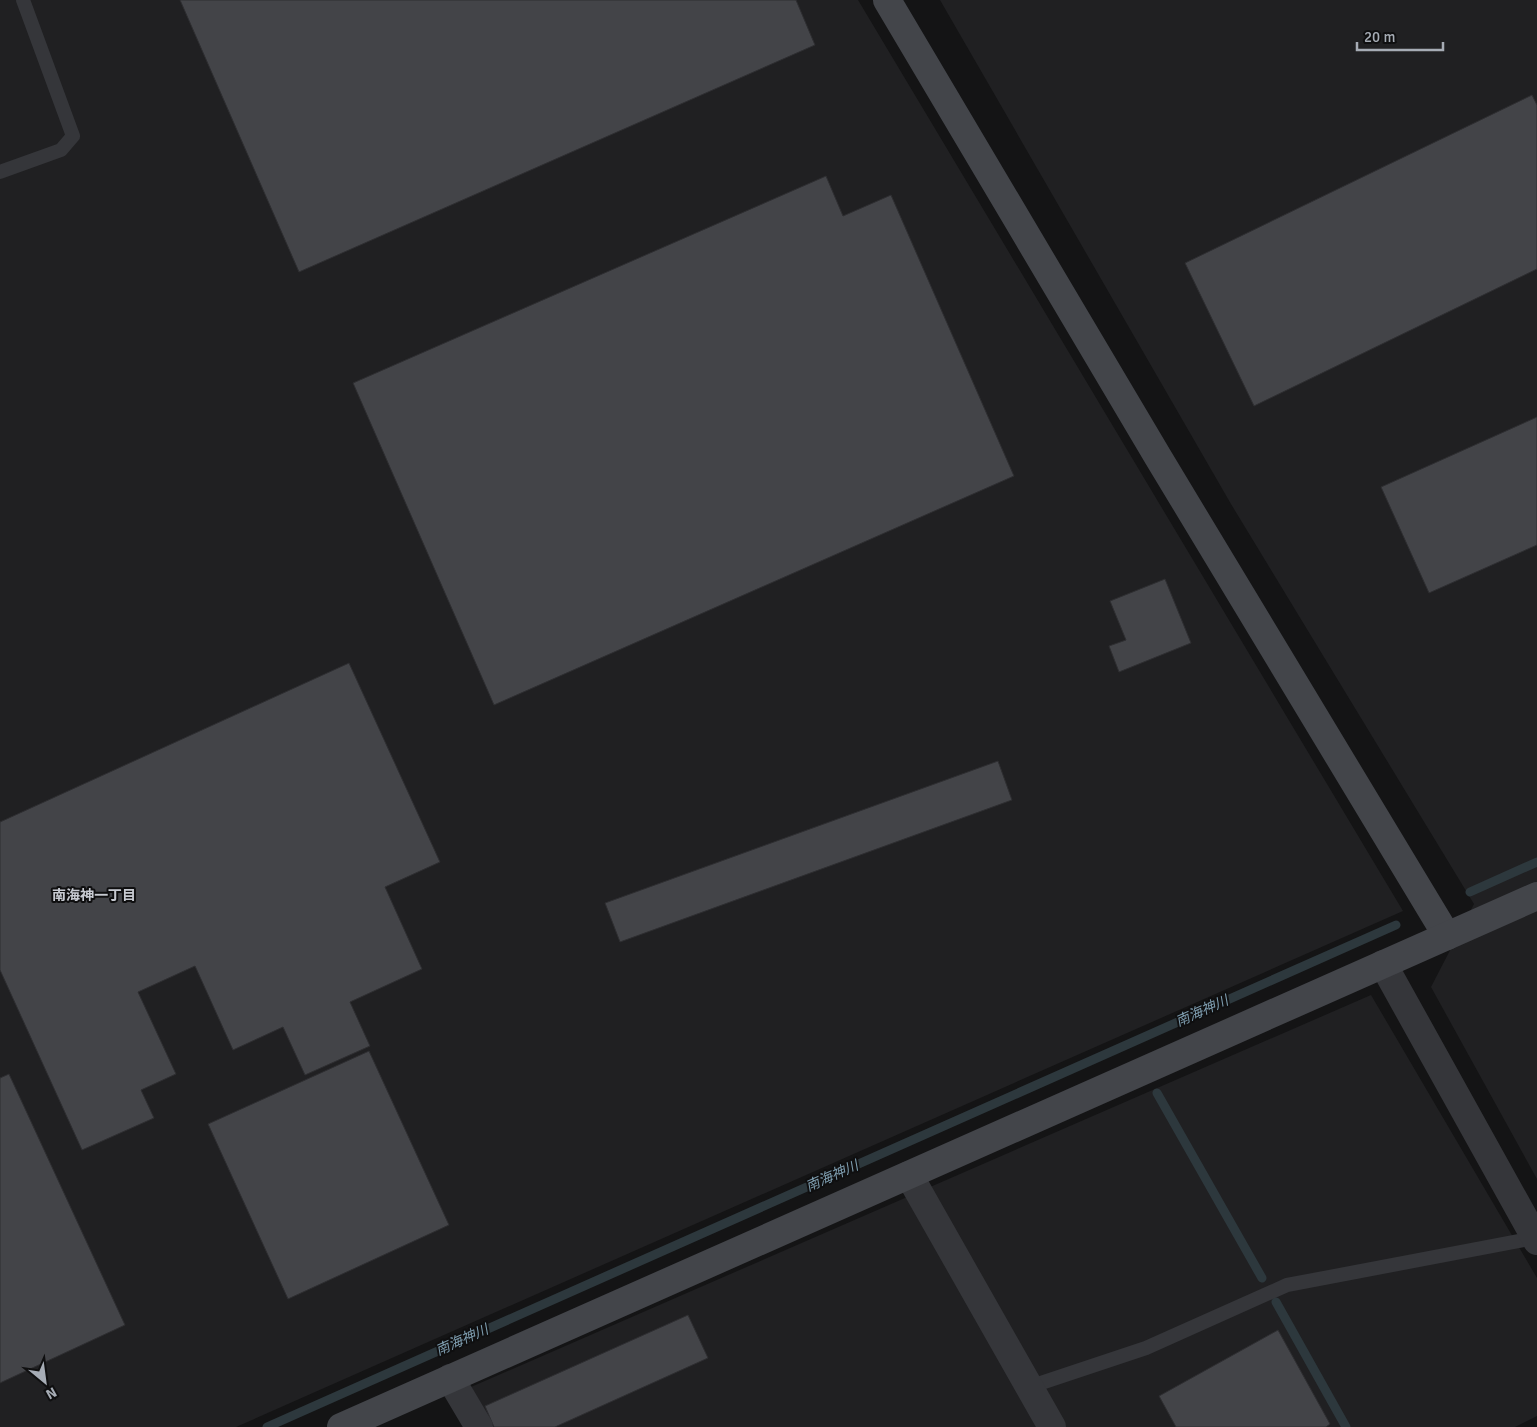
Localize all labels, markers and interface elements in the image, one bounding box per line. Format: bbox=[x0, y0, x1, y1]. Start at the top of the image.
scale bar bbox=[1357, 20, 1443, 52]
text: 20 m bbox=[1364, 28, 1395, 46]
district label: 南海神一丁目 bbox=[52, 887, 136, 904]
water label: 南海神川 bbox=[1173, 991, 1233, 1030]
water label: 南海神川 bbox=[803, 1156, 863, 1195]
water label: 南海神川 bbox=[433, 1320, 493, 1359]
north arrow bbox=[20, 1357, 70, 1407]
text: N bbox=[43, 1383, 59, 1403]

